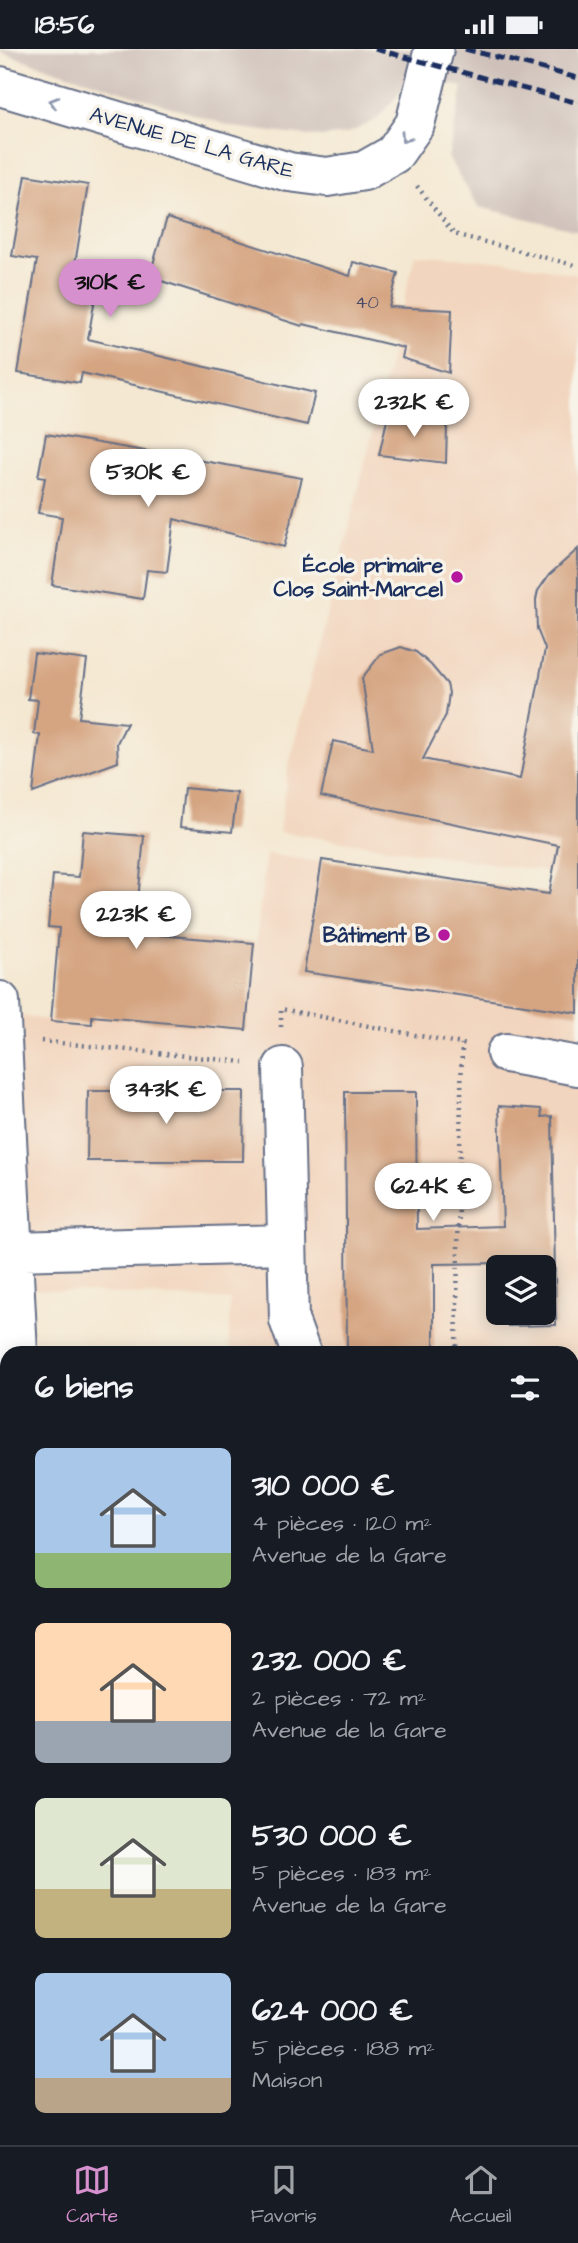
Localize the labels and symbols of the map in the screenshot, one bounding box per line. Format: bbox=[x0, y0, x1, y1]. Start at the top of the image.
one-way arrow bbox=[49, 96, 61, 111]
street label: AVENUE DE LA GARE bbox=[86, 99, 298, 186]
one-way arrow bbox=[401, 130, 413, 143]
pin: 310K € bbox=[53, 259, 167, 319]
house number: 40 bbox=[355, 290, 379, 315]
pin: 232K € bbox=[357, 379, 471, 439]
pin: 530K € bbox=[91, 449, 205, 509]
place label: École primaire Clos Saint-Marcel bbox=[274, 551, 444, 604]
marker: École primaire Clos Saint-Marcel bbox=[449, 569, 465, 585]
pin: 223K € bbox=[79, 891, 193, 951]
place label: Bâtiment B bbox=[323, 921, 430, 950]
marker: Bâtiment B bbox=[436, 927, 452, 943]
pin: 343K € bbox=[109, 1067, 223, 1126]
pin: 624K € bbox=[376, 1163, 490, 1223]

